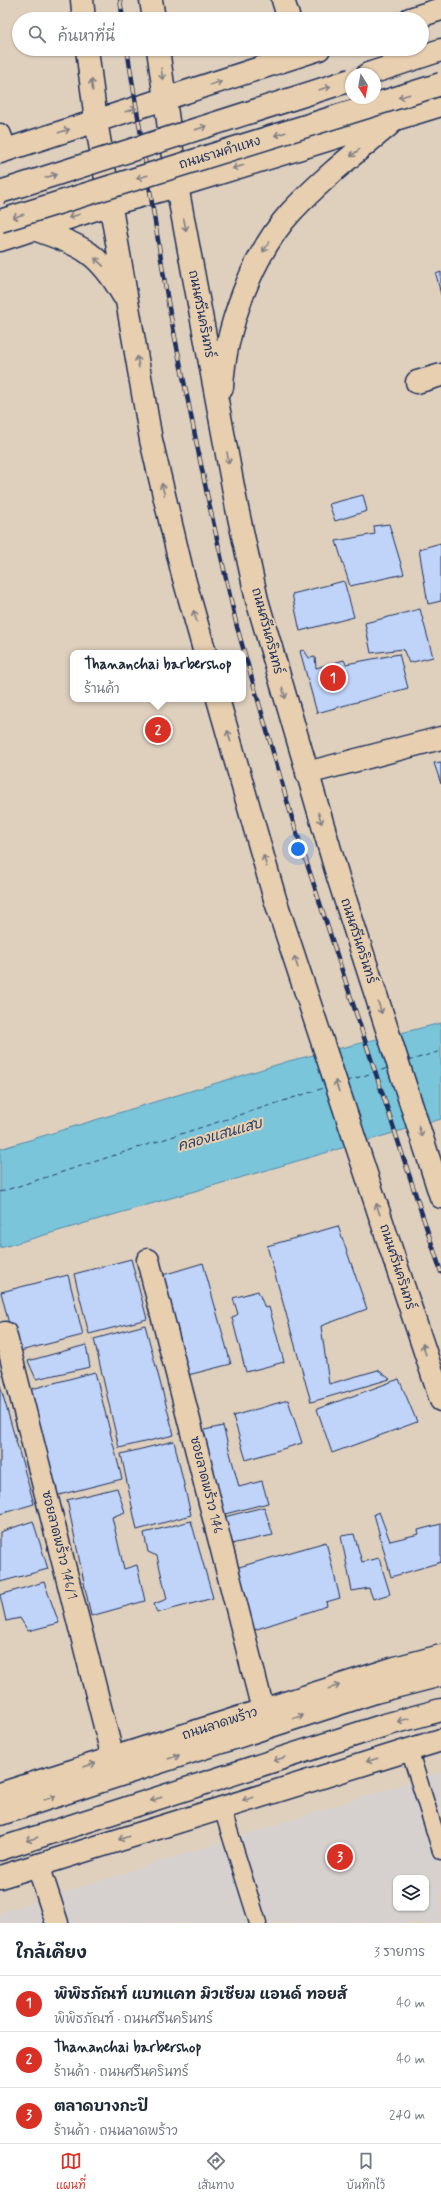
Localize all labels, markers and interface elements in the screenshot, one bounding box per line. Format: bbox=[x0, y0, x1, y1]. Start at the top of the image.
search box bbox=[12, 12, 429, 56]
icon: search bbox=[26, 23, 48, 45]
text: ค้นหาที่นี่ bbox=[58, 27, 115, 47]
one-way arrow bbox=[158, 67, 166, 80]
north arrow bbox=[345, 68, 381, 104]
one-way arrow bbox=[88, 79, 96, 92]
one-way arrow bbox=[209, 79, 222, 86]
one-way arrow bbox=[318, 84, 331, 91]
one-way arrow bbox=[397, 93, 410, 100]
one-way arrow bbox=[124, 106, 137, 113]
one-way arrow bbox=[195, 124, 207, 132]
one-way arrow bbox=[57, 127, 70, 134]
street label: ถนนรามคำแหง bbox=[177, 131, 263, 173]
one-way arrow bbox=[274, 131, 286, 139]
one-way arrow bbox=[350, 148, 361, 157]
one-way arrow bbox=[232, 164, 245, 171]
one-way arrow bbox=[44, 172, 57, 179]
one-way arrow bbox=[136, 174, 149, 181]
one-way arrow bbox=[12, 213, 25, 220]
one-way arrow bbox=[68, 213, 81, 220]
one-way arrow bbox=[181, 218, 189, 231]
one-way arrow bbox=[262, 241, 270, 253]
one-way arrow bbox=[94, 257, 104, 266]
street label: ถนนศรีนครินทร์ bbox=[184, 268, 220, 360]
one-way arrow bbox=[134, 356, 142, 369]
one-way arrow bbox=[224, 451, 232, 464]
one-way arrow bbox=[158, 483, 166, 496]
street label: ถนนศรีนครินทร์ bbox=[247, 585, 289, 677]
one-way arrow bbox=[190, 609, 198, 622]
popup bbox=[70, 650, 246, 702]
text: Thananchai barbershop bbox=[84, 655, 232, 675]
pin: 1 bbox=[320, 663, 346, 693]
text: ร้านค้า bbox=[84, 681, 120, 698]
one-way arrow bbox=[281, 687, 288, 700]
pin: 2 bbox=[145, 715, 171, 745]
one-way arrow bbox=[225, 730, 232, 743]
one-way arrow bbox=[317, 811, 324, 824]
your location bbox=[288, 839, 308, 859]
one-way arrow bbox=[260, 855, 268, 868]
street label: ถนนศรีนครินทร์ bbox=[336, 895, 382, 986]
one-way arrow bbox=[292, 957, 300, 969]
one-way arrow bbox=[377, 1001, 384, 1014]
one-way arrow bbox=[333, 1080, 341, 1092]
water label: คลองแสนแสบ bbox=[176, 1114, 266, 1156]
one-way arrow bbox=[417, 1125, 424, 1138]
one-way arrow bbox=[374, 1203, 381, 1216]
street label: ถนนศรีนครินทร์ bbox=[375, 1221, 421, 1312]
one-way arrow bbox=[420, 1344, 428, 1356]
street label: ซอยลาดพร้าว 146 bbox=[186, 1434, 227, 1535]
street label: ซอยลาดพร้าว 146/1 bbox=[37, 1489, 82, 1601]
one-way arrow bbox=[328, 1683, 341, 1690]
street label: ถนนลาดพร้าว bbox=[180, 1703, 260, 1744]
one-way arrow bbox=[291, 1713, 304, 1720]
one-way arrow bbox=[397, 1717, 410, 1724]
one-way arrow bbox=[168, 1753, 180, 1761]
one-way arrow bbox=[273, 1756, 286, 1763]
one-way arrow bbox=[366, 1757, 379, 1764]
one-way arrow bbox=[84, 1761, 97, 1768]
one-way arrow bbox=[44, 1794, 57, 1801]
one-way arrow bbox=[149, 1796, 162, 1803]
one-way arrow bbox=[242, 1796, 255, 1803]
one-way arrow bbox=[118, 1835, 131, 1842]
one-way arrow bbox=[26, 1836, 39, 1843]
pin: 3 bbox=[327, 1842, 353, 1872]
map controls bbox=[393, 1875, 429, 1911]
button: layers bbox=[393, 1875, 429, 1911]
text: ใกล้เคียง bbox=[16, 1942, 87, 1964]
text: 3 รายการ bbox=[374, 1944, 425, 1961]
text: พิพิธภัณฑ์ แบทแคท มิวเซียม แอนด์ ทอยส์ bbox=[54, 1985, 347, 2005]
text: 1 bbox=[26, 1995, 32, 2012]
text: 40 m bbox=[396, 1995, 425, 2012]
text: พิพิธภัณฑ์ · ถนนศรีนครินทร์ bbox=[54, 2011, 213, 2028]
text: Thananchai barbershop bbox=[54, 2038, 202, 2058]
text: 2 bbox=[26, 2051, 32, 2068]
text: 40 m bbox=[396, 2051, 425, 2068]
text: ร้านค้า · ถนนศรีนครินทร์ bbox=[54, 2064, 189, 2081]
text: ตลาดบางกะปิ bbox=[54, 2097, 148, 2117]
text: 3 bbox=[26, 2107, 32, 2124]
text: 240 m bbox=[389, 2107, 425, 2124]
text: ร้านค้า · ถนนลาดพร้าว bbox=[54, 2123, 178, 2140]
tab: แผนที่ bbox=[56, 2150, 86, 2193]
tab: เส้นทาง bbox=[198, 2150, 234, 2193]
tab: บันทึกไว้ bbox=[346, 2150, 385, 2193]

